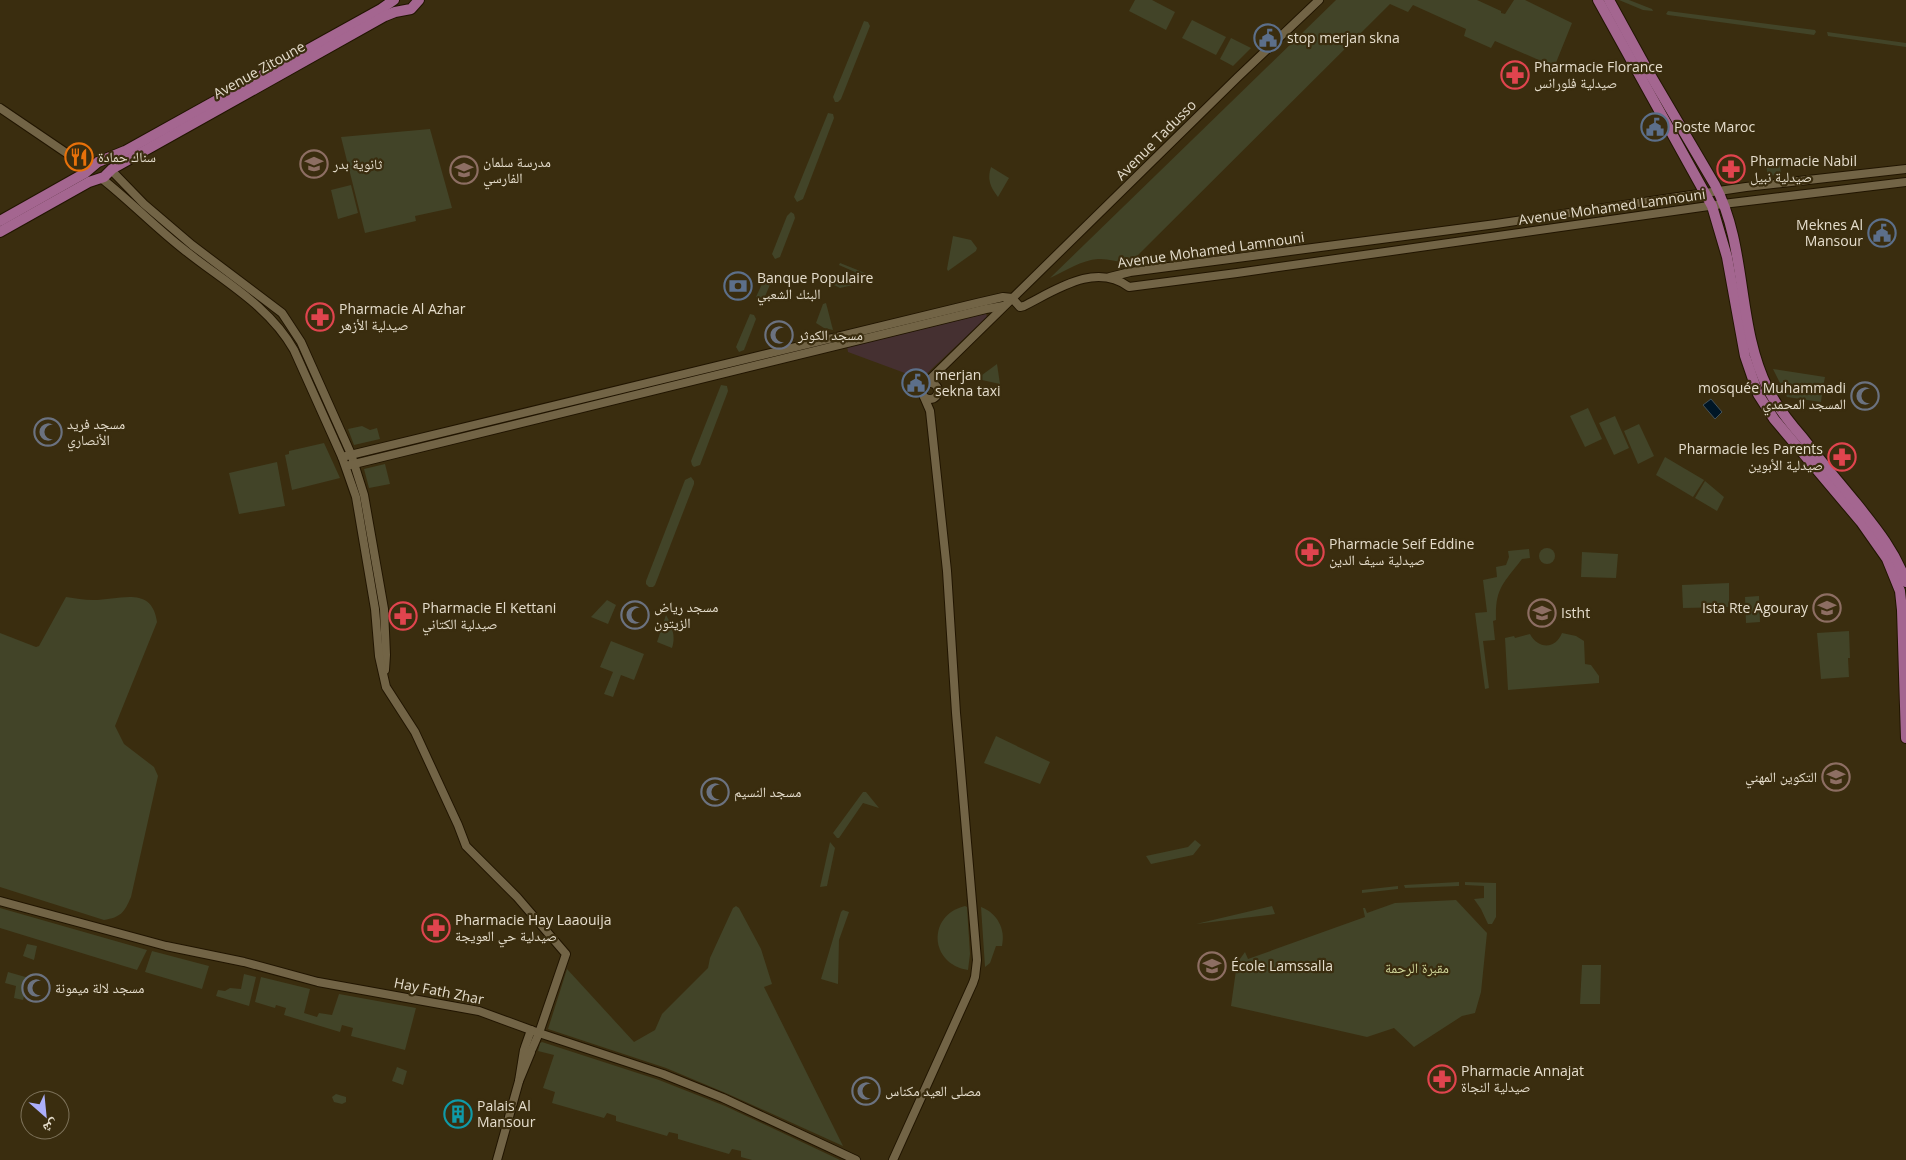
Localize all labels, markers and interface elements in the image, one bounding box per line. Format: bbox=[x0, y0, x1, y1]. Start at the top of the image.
public building icon: stop merjan skna bbox=[1253, 23, 1283, 53]
place label: stop merjan skna bbox=[1287, 28, 1400, 47]
street label: Avenue Zitoune bbox=[209, 36, 308, 103]
place label: Pharmacie Florance صيدلية فلورانس bbox=[1534, 57, 1663, 92]
pharmacy icon: Pharmacie Florance صيدلية فلورانس bbox=[1500, 60, 1530, 90]
street label: Avenue Tadusso bbox=[1111, 95, 1200, 184]
public building icon: Poste Maroc bbox=[1640, 112, 1670, 142]
place label: Poste Maroc bbox=[1674, 117, 1756, 136]
restaurant icon: سناك حمادة bbox=[64, 142, 94, 172]
place label: سناك حمادة bbox=[98, 147, 156, 166]
school or university icon: ثانوية بدر bbox=[299, 149, 329, 179]
place label: Pharmacie Nabil صيدلية نبيل bbox=[1750, 151, 1857, 186]
place label: مدرسة سلمان الفارسي bbox=[483, 152, 551, 190]
place label: ثانوية بدر bbox=[332, 154, 383, 173]
pharmacy icon: Pharmacie Nabil صيدلية نبيل bbox=[1716, 154, 1746, 184]
school or university icon: مدرسة سلمان الفارسي bbox=[449, 155, 479, 185]
street label: Avenue Mohamed Lamnouni bbox=[1517, 184, 1707, 229]
place label: Meknes Al Mansour bbox=[1796, 215, 1863, 250]
public building icon: Meknes Al Mansour bbox=[1867, 218, 1897, 248]
street label: Avenue Mohamed Lamnouni bbox=[1116, 227, 1306, 272]
place label: Banque Populaire البنك الشعبي bbox=[757, 268, 874, 306]
bank icon: Banque Populaire البنك الشعبي bbox=[723, 271, 753, 301]
place label: Pharmacie Al Azhar صيدلية الأزهر bbox=[338, 299, 466, 334]
pharmacy icon: Pharmacie Al Azhar صيدلية الأزهر bbox=[305, 302, 335, 332]
mosque icon: مسجد الكوثر bbox=[764, 320, 794, 350]
place label: مسجد الكوثر bbox=[797, 325, 863, 344]
place label: merjan sekna taxi bbox=[935, 365, 1001, 400]
public building icon: merjan sekna taxi bbox=[901, 368, 931, 398]
place label: mosquée Muhammadi المسجد المحمدي bbox=[1698, 378, 1846, 416]
mosque icon: mosquée Muhammadi المسجد المحمدي bbox=[1850, 381, 1880, 411]
place label: مسجد فريد الأنصاري bbox=[67, 414, 125, 452]
mosque icon: مسجد فريد الأنصاري bbox=[33, 417, 63, 447]
place label: Pharmacie les Parents صيدلية الأبوين bbox=[1678, 439, 1823, 474]
pharmacy icon: Pharmacie les Parents صيدلية الأبوين bbox=[1827, 442, 1857, 472]
place label: Pharmacie Seif Eddine صيدلية سيف الدين bbox=[1329, 534, 1474, 569]
pharmacy icon: Pharmacie Seif Eddine صيدلية سيف الدين bbox=[1295, 537, 1325, 567]
school or university icon: Ista Rte Agouray bbox=[1812, 593, 1842, 623]
place label: مسجد رياض الزيتون bbox=[654, 597, 718, 632]
place label: Pharmacie El Kettani صيدلية الكتاني bbox=[422, 598, 556, 636]
school or university icon: Istht bbox=[1527, 598, 1557, 628]
place label: Ista Rte Agouray bbox=[1702, 598, 1809, 617]
mosque icon: مسجد رياض الزيتون bbox=[620, 600, 650, 630]
pharmacy icon: Pharmacie El Kettani صيدلية الكتاني bbox=[388, 601, 418, 631]
place label: Istht bbox=[1561, 603, 1590, 622]
school or university icon: التكوين المهني bbox=[1821, 762, 1851, 792]
place label: التكوين المهني bbox=[1745, 767, 1817, 789]
mosque icon: مسجد النسيم bbox=[700, 777, 730, 807]
place label: مسجد النسيم bbox=[734, 782, 801, 802]
place label: Pharmacie Hay Laaouija صيدلية حي العويجة bbox=[455, 910, 611, 948]
pharmacy icon: Pharmacie Hay Laaouija صيدلية حي العويجة bbox=[421, 913, 451, 943]
school or university icon: École Lamssalla bbox=[1197, 951, 1227, 981]
place label: École Lamssalla bbox=[1231, 956, 1333, 975]
park label: مقبرة الرحمة bbox=[1385, 958, 1449, 977]
street label: Hay Fath Zhar bbox=[393, 972, 486, 1009]
mosque icon: مسجد لالة ميمونة bbox=[21, 973, 51, 1003]
place label: مسجد لالة ميمونة bbox=[55, 978, 144, 997]
place label: Pharmacie Annajat صيدلية النجاة bbox=[1461, 1061, 1584, 1096]
pharmacy icon: Pharmacie Annajat صيدلية النجاة bbox=[1427, 1064, 1457, 1094]
mosque icon: مصلى العيد مكناس bbox=[851, 1076, 881, 1106]
place label: مصلى العيد مكناس bbox=[885, 1081, 981, 1100]
north arrow bbox=[20, 1090, 70, 1140]
place label: Palais Al Mansour bbox=[477, 1096, 536, 1131]
building icon: Palais Al Mansour bbox=[443, 1099, 473, 1129]
text: ش bbox=[40, 1115, 62, 1139]

